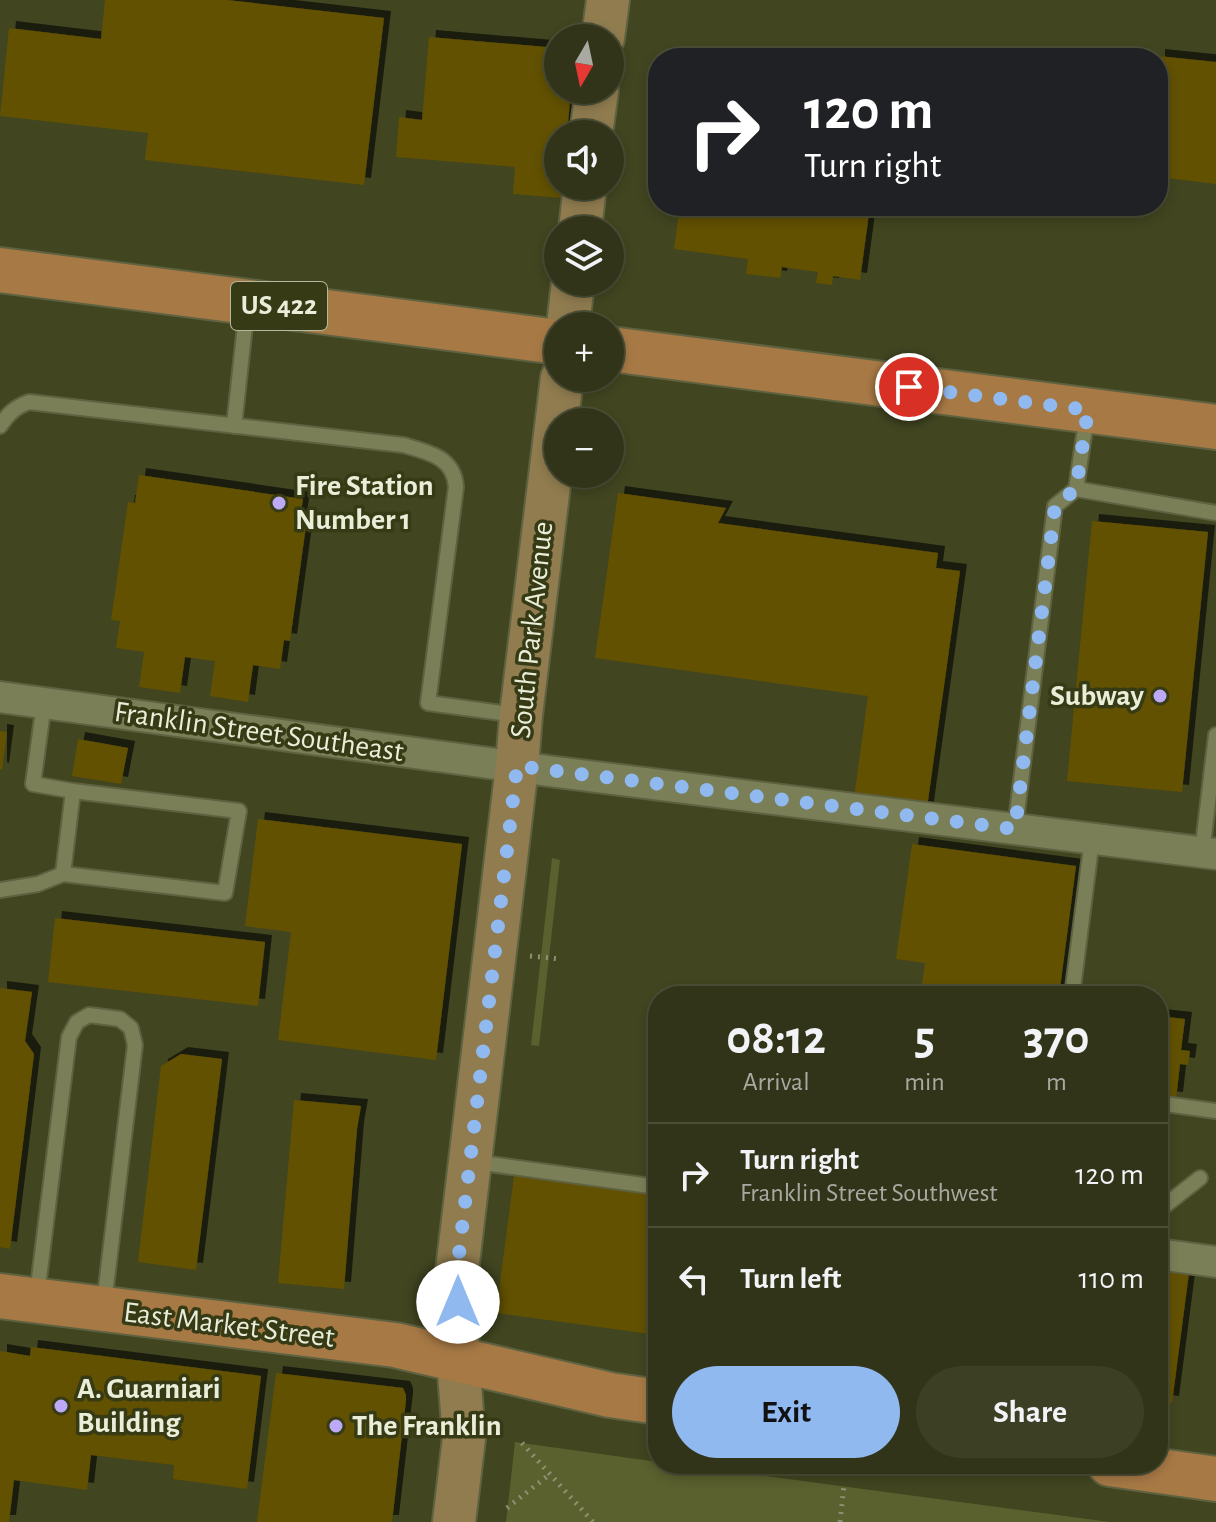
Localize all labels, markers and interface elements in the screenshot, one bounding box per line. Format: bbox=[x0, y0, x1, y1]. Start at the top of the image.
north arrow bbox=[544, 24, 624, 104]
map controls bbox=[544, 24, 624, 488]
icon: right bbox=[672, 80, 776, 184]
text: 120 m bbox=[804, 83, 933, 139]
button: sound bbox=[544, 120, 624, 200]
text: Turn right bbox=[804, 148, 941, 184]
button: layers bbox=[544, 216, 624, 296]
road number: US 422 bbox=[231, 282, 327, 330]
button: + bbox=[544, 312, 624, 392]
pin bbox=[875, 353, 943, 421]
icon: arrive bbox=[887, 365, 931, 409]
button: − bbox=[544, 408, 624, 488]
place label: Fire Station Number 1 bbox=[295, 471, 434, 535]
marker: Fire Station Number 1 bbox=[270, 494, 288, 512]
street label: South Park Avenue bbox=[506, 520, 558, 740]
place label: Subway bbox=[1050, 681, 1145, 711]
marker: Subway bbox=[1151, 687, 1169, 705]
street label: Franklin Street Southeast bbox=[112, 697, 406, 767]
text: 08:12 bbox=[726, 1015, 826, 1063]
text: 5 bbox=[914, 1015, 935, 1063]
text: 370 bbox=[1023, 1015, 1090, 1063]
text: Arrival bbox=[743, 1069, 810, 1095]
text: min bbox=[904, 1069, 945, 1095]
text: m bbox=[1046, 1069, 1067, 1095]
text: Turn right bbox=[740, 1145, 859, 1175]
icon: right bbox=[672, 1153, 716, 1197]
text: 120 m bbox=[1075, 1160, 1144, 1190]
text: Franklin Street Southwest bbox=[740, 1180, 998, 1206]
icon: left bbox=[672, 1257, 716, 1301]
position arrow bbox=[416, 1260, 500, 1344]
text: Turn left bbox=[740, 1264, 841, 1294]
text: 110 m bbox=[1079, 1264, 1144, 1294]
street label: East Market Street bbox=[122, 1297, 337, 1353]
button: Exit bbox=[672, 1366, 900, 1458]
button: Share bbox=[916, 1366, 1144, 1458]
place label: A. Guarniari Building bbox=[77, 1374, 221, 1438]
marker: A. Guarniari Building bbox=[52, 1397, 70, 1415]
place label: The Franklin bbox=[352, 1411, 502, 1441]
marker: The Franklin bbox=[327, 1417, 345, 1435]

